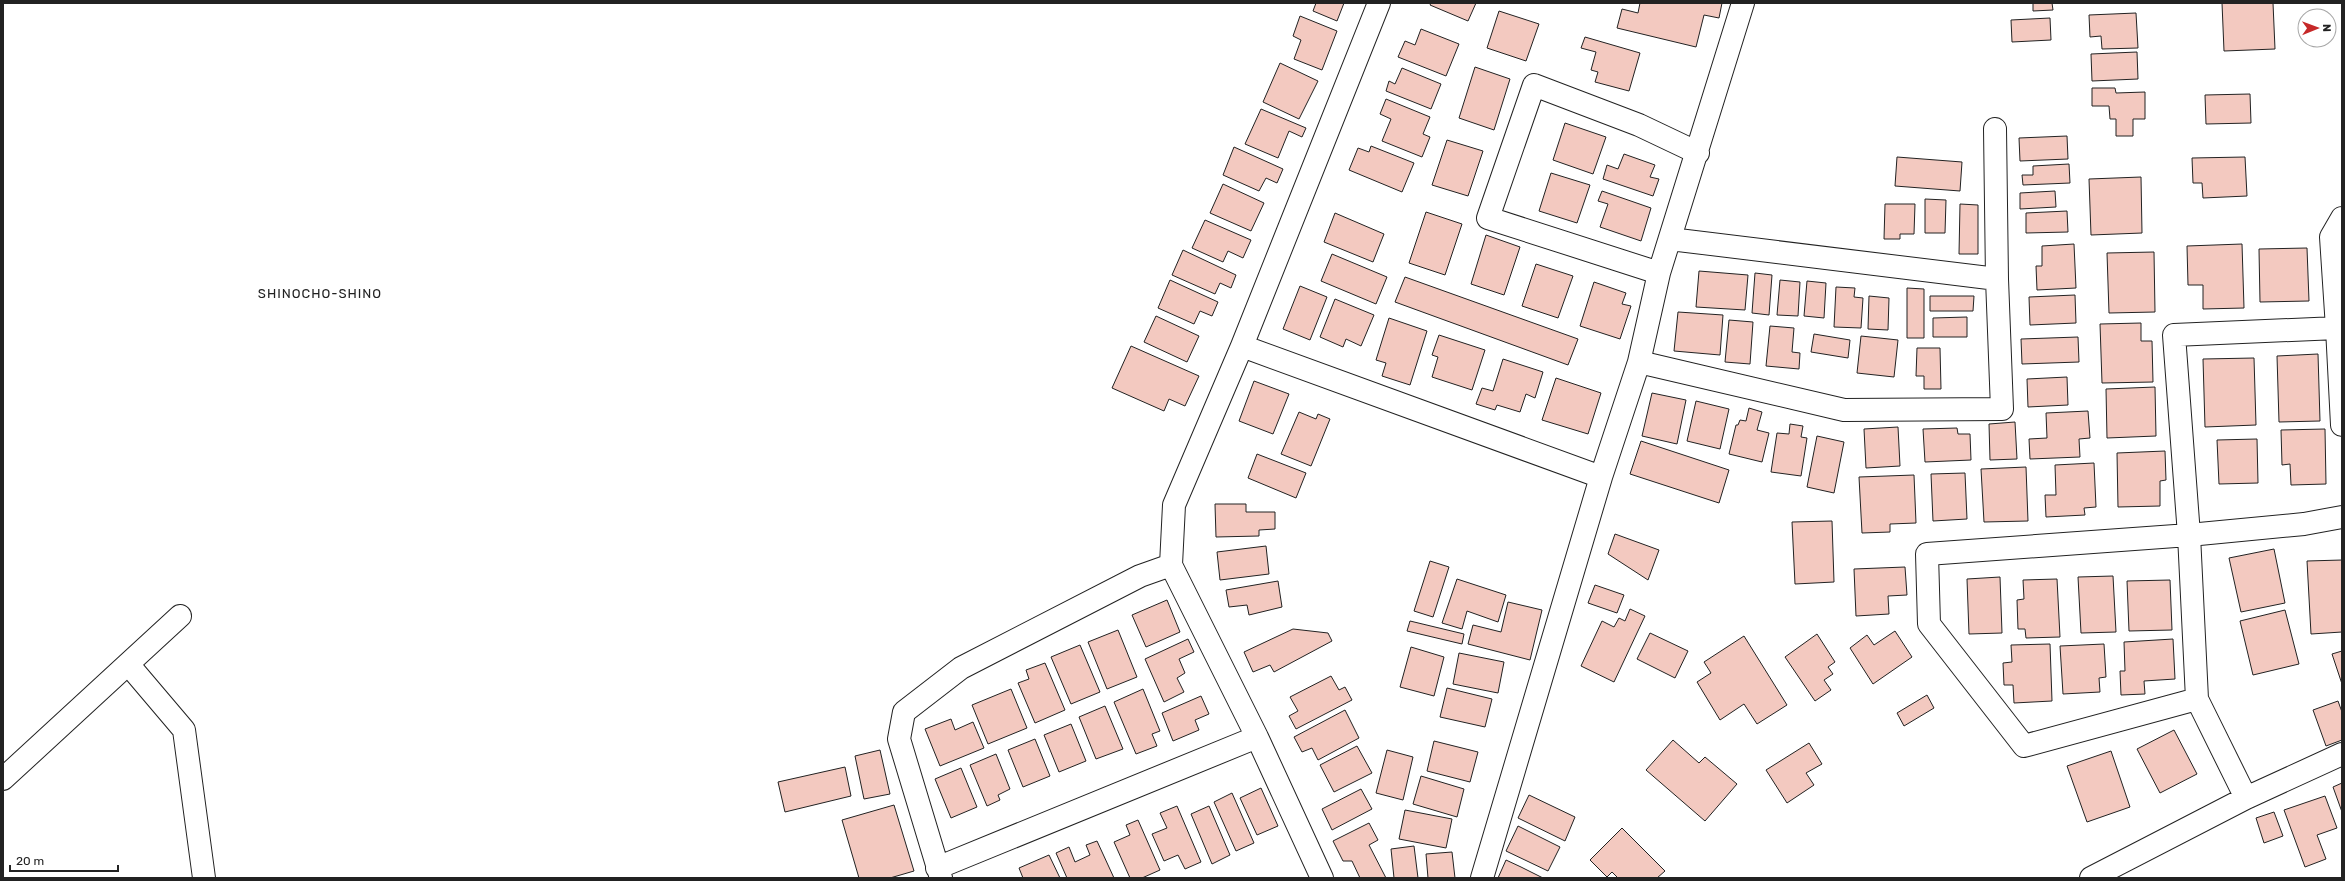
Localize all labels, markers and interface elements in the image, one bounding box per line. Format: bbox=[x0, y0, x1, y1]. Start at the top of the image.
north arrow bbox=[2297, 8, 2337, 48]
text: N bbox=[2320, 24, 2333, 32]
district label: SHINOCHO-SHINO bbox=[258, 286, 382, 301]
scale bar bbox=[10, 847, 118, 873]
text: 20 m bbox=[16, 854, 44, 868]

